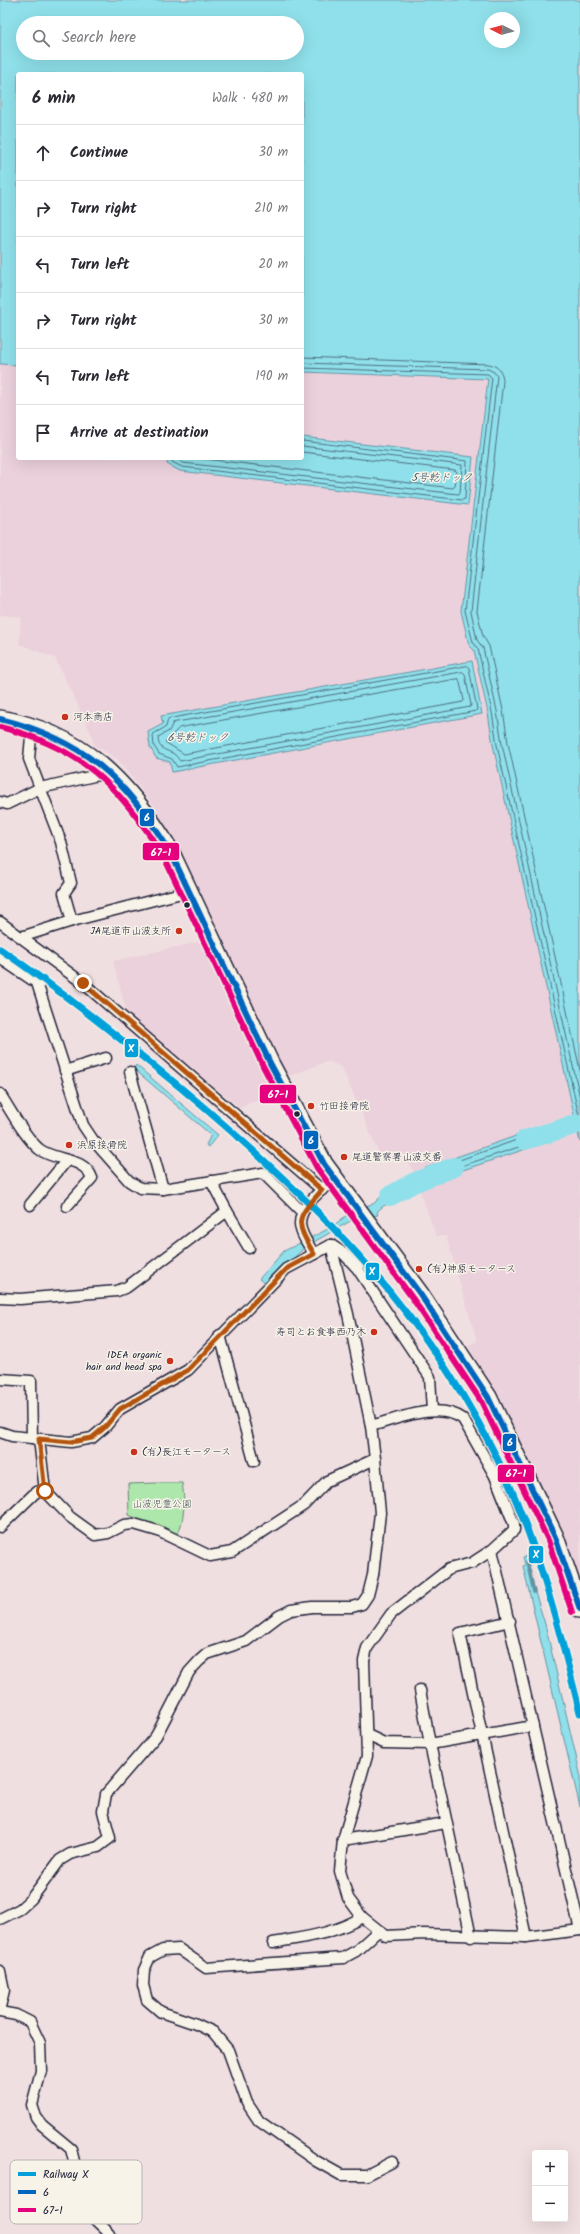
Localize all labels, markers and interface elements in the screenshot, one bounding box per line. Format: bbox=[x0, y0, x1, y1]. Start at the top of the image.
north arrow bbox=[484, 12, 520, 48]
search box bbox=[16, 16, 304, 60]
text: Search here bbox=[62, 26, 136, 50]
icon: search bbox=[30, 27, 52, 49]
text: 6 min bbox=[32, 85, 76, 112]
text: Walk · 480 m bbox=[212, 88, 288, 109]
text: Continue bbox=[70, 141, 128, 165]
icon: ahead bbox=[32, 142, 54, 164]
text: 30 m bbox=[259, 142, 288, 163]
text: Turn right bbox=[70, 197, 137, 221]
icon: right bbox=[32, 198, 54, 220]
text: 210 m bbox=[254, 198, 288, 219]
text: Turn left bbox=[70, 253, 130, 277]
icon: left bbox=[32, 254, 54, 276]
text: 20 m bbox=[258, 254, 288, 275]
text: Turn right bbox=[70, 309, 137, 333]
icon: right bbox=[32, 310, 54, 332]
text: 30 m bbox=[259, 310, 288, 331]
text: Turn left bbox=[70, 365, 130, 389]
icon: left bbox=[32, 366, 54, 388]
text: 190 m bbox=[256, 366, 288, 387]
text: Arrive at destination bbox=[70, 421, 209, 445]
icon: arrive bbox=[32, 422, 54, 444]
water label: 5号乾ドック bbox=[412, 469, 472, 487]
place label: 河本商店 bbox=[73, 709, 113, 725]
marker: 河本商店 bbox=[60, 712, 70, 722]
water label: 6号乾ドック bbox=[167, 729, 229, 747]
line badge: 6 bbox=[139, 808, 155, 827]
text: 6 bbox=[144, 809, 150, 827]
line badge: 67-1 bbox=[142, 842, 180, 861]
text: 67-1 bbox=[151, 844, 172, 862]
unlabelled marker bbox=[182, 900, 192, 910]
place label: JA尾道市山波支所 bbox=[90, 923, 171, 939]
marker: JA尾道市山波支所 bbox=[174, 926, 184, 936]
route end bbox=[74, 974, 92, 992]
line badge: X bbox=[124, 1038, 139, 1058]
text: X bbox=[127, 1040, 135, 1058]
line badge: 67-1 bbox=[259, 1084, 297, 1104]
text: 67-1 bbox=[268, 1086, 289, 1104]
place label: 竹田接骨院 bbox=[319, 1098, 369, 1114]
marker: 竹田接骨院 bbox=[306, 1101, 316, 1111]
unlabelled marker bbox=[292, 1109, 302, 1119]
line badge: 6 bbox=[303, 1130, 319, 1150]
text: 6 bbox=[308, 1132, 314, 1150]
place label: 浜原接骨院 bbox=[77, 1137, 127, 1153]
marker: 浜原接骨院 bbox=[64, 1140, 74, 1150]
place label: 尾道警察署山波交番 bbox=[352, 1149, 442, 1165]
marker: 尾道警察署山波交番 bbox=[339, 1152, 349, 1162]
place label: (有)神原モータース bbox=[427, 1261, 516, 1277]
line badge: X bbox=[365, 1262, 380, 1281]
text: X bbox=[368, 1263, 376, 1281]
marker: (有)神原モータース bbox=[414, 1264, 424, 1274]
place label: 寿司とお食事西乃木 bbox=[276, 1324, 366, 1340]
marker: 寿司とお食事西乃木 bbox=[369, 1327, 379, 1337]
place label: IDEA organic hair and head spa bbox=[86, 1347, 163, 1375]
marker: IDEA organic hair and head spa bbox=[165, 1356, 175, 1366]
line badge: 6 bbox=[502, 1433, 517, 1452]
text: 6 bbox=[507, 1434, 513, 1452]
place label: (有)長江モータース bbox=[142, 1444, 231, 1460]
marker: (有)長江モータース bbox=[129, 1447, 139, 1457]
line badge: 67-1 bbox=[497, 1464, 535, 1483]
text: 67-1 bbox=[506, 1465, 527, 1483]
route start bbox=[36, 1482, 54, 1500]
park label: 山波児童公園 bbox=[132, 1496, 192, 1512]
line badge: X bbox=[528, 1545, 544, 1564]
text: X bbox=[532, 1546, 540, 1564]
map controls bbox=[532, 2150, 568, 2222]
button: + bbox=[532, 2150, 568, 2186]
legend bbox=[10, 2160, 142, 2224]
text: Railway X bbox=[43, 2166, 89, 2184]
text: 6 bbox=[43, 2184, 49, 2202]
button: − bbox=[532, 2186, 568, 2222]
text: 67-1 bbox=[43, 2202, 63, 2220]

